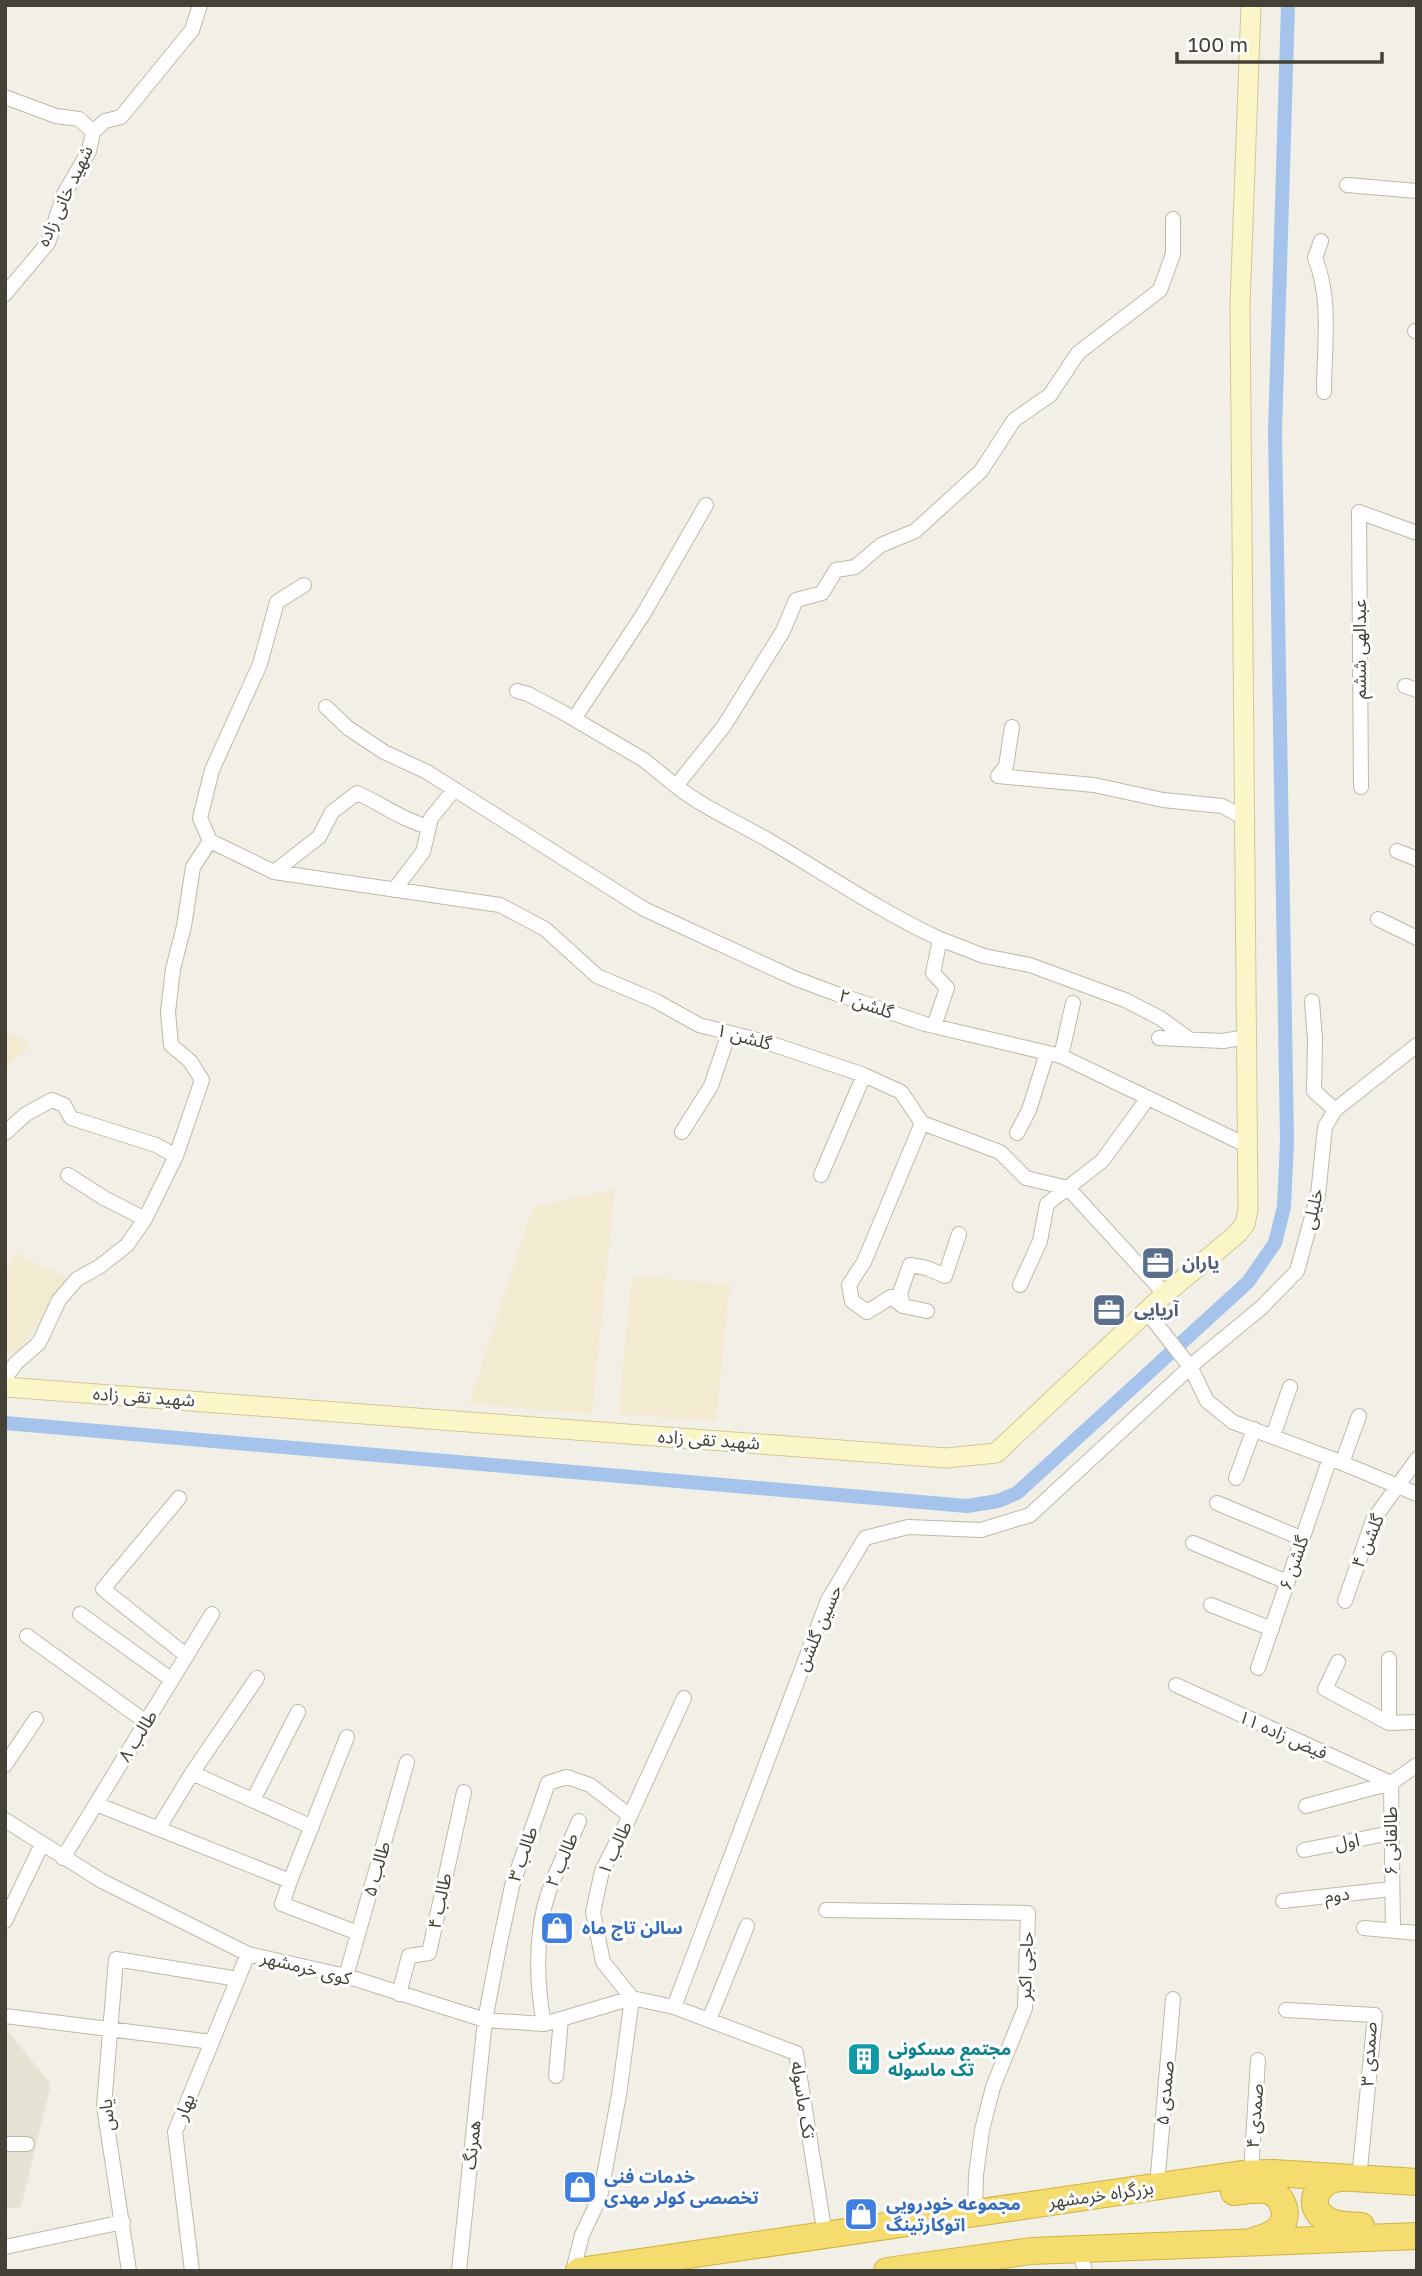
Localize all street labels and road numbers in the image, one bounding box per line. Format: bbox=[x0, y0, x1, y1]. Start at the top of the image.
street label: شهید خانی زاده bbox=[31, 142, 98, 250]
street label: عبدالهی ششم bbox=[1348, 599, 1373, 699]
street label: گلشن ۲ bbox=[836, 984, 897, 1024]
street label: گلشن ۱ bbox=[714, 1018, 775, 1055]
street label: خلیلی bbox=[1297, 1186, 1328, 1232]
street label: شهید تقی زاده bbox=[92, 1381, 196, 1412]
street label: شهید تقی زاده bbox=[657, 1424, 761, 1455]
street label: گلشن ۴ bbox=[1346, 1510, 1389, 1571]
street label: گلشن ۶ bbox=[1274, 1532, 1314, 1593]
street label: حسین گلشن bbox=[790, 1581, 847, 1674]
street label: فیض زاده ۱۱ bbox=[1235, 1705, 1331, 1764]
street label: طالب ۸ bbox=[113, 1706, 161, 1765]
street label: طالقانی ۶ bbox=[1379, 1806, 1402, 1876]
street label: طالب ۱ bbox=[592, 1817, 636, 1878]
street label: طالب ۳ bbox=[502, 1823, 542, 1884]
street label: اول bbox=[1333, 1828, 1361, 1855]
street label: طالب ۲ bbox=[540, 1829, 582, 1890]
street label: طالب ۵ bbox=[358, 1838, 394, 1899]
street label: طالب ۴ bbox=[422, 1871, 456, 1931]
street label: دوم bbox=[1323, 1882, 1351, 1910]
street label: حاجی اکبر bbox=[1013, 1931, 1038, 2002]
street label: کوی خرمشهر bbox=[258, 1945, 354, 1990]
street label: صمدی ۳ bbox=[1355, 2021, 1382, 2087]
street label: تک ماسوله bbox=[786, 2060, 821, 2140]
street label: صمدی ۵ bbox=[1150, 2060, 1179, 2126]
street label: صمدی ۴ bbox=[1241, 2083, 1268, 2149]
street label: بهار bbox=[169, 2091, 200, 2124]
street label: یاس bbox=[94, 2098, 119, 2132]
street label: همرنگ bbox=[457, 2119, 486, 2171]
street label: بزرگراه خرمشهر bbox=[1046, 2176, 1155, 2213]

